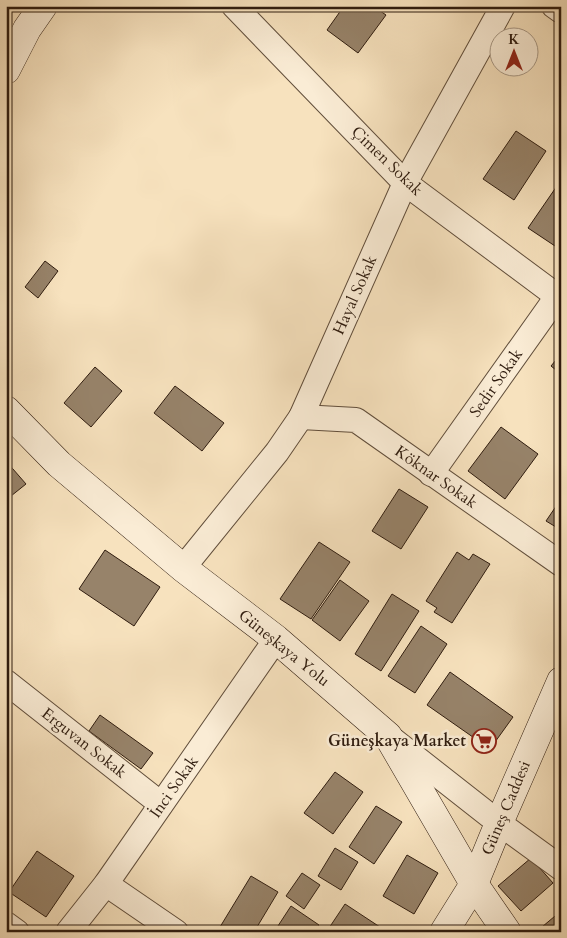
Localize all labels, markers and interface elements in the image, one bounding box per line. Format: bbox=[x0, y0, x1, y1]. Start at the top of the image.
north arrow bbox=[490, 28, 540, 78]
text: K bbox=[508, 30, 520, 49]
street label: Çimen Sokak bbox=[346, 121, 428, 201]
street label: Hayal Sokak bbox=[328, 251, 382, 338]
street label: Sedir Sokak bbox=[464, 344, 528, 422]
street label: Köknar Sokak bbox=[390, 440, 482, 514]
street label: Güneşkaya Yolu bbox=[234, 604, 334, 692]
street label: Erguvan Sokak bbox=[37, 703, 132, 784]
supermarket icon: Güneşkaya Market bbox=[471, 728, 497, 754]
place label: Güneşkaya Market bbox=[328, 730, 466, 752]
street label: İnci Sokak bbox=[145, 751, 204, 823]
street label: Güneş Caddesi bbox=[476, 757, 536, 859]

